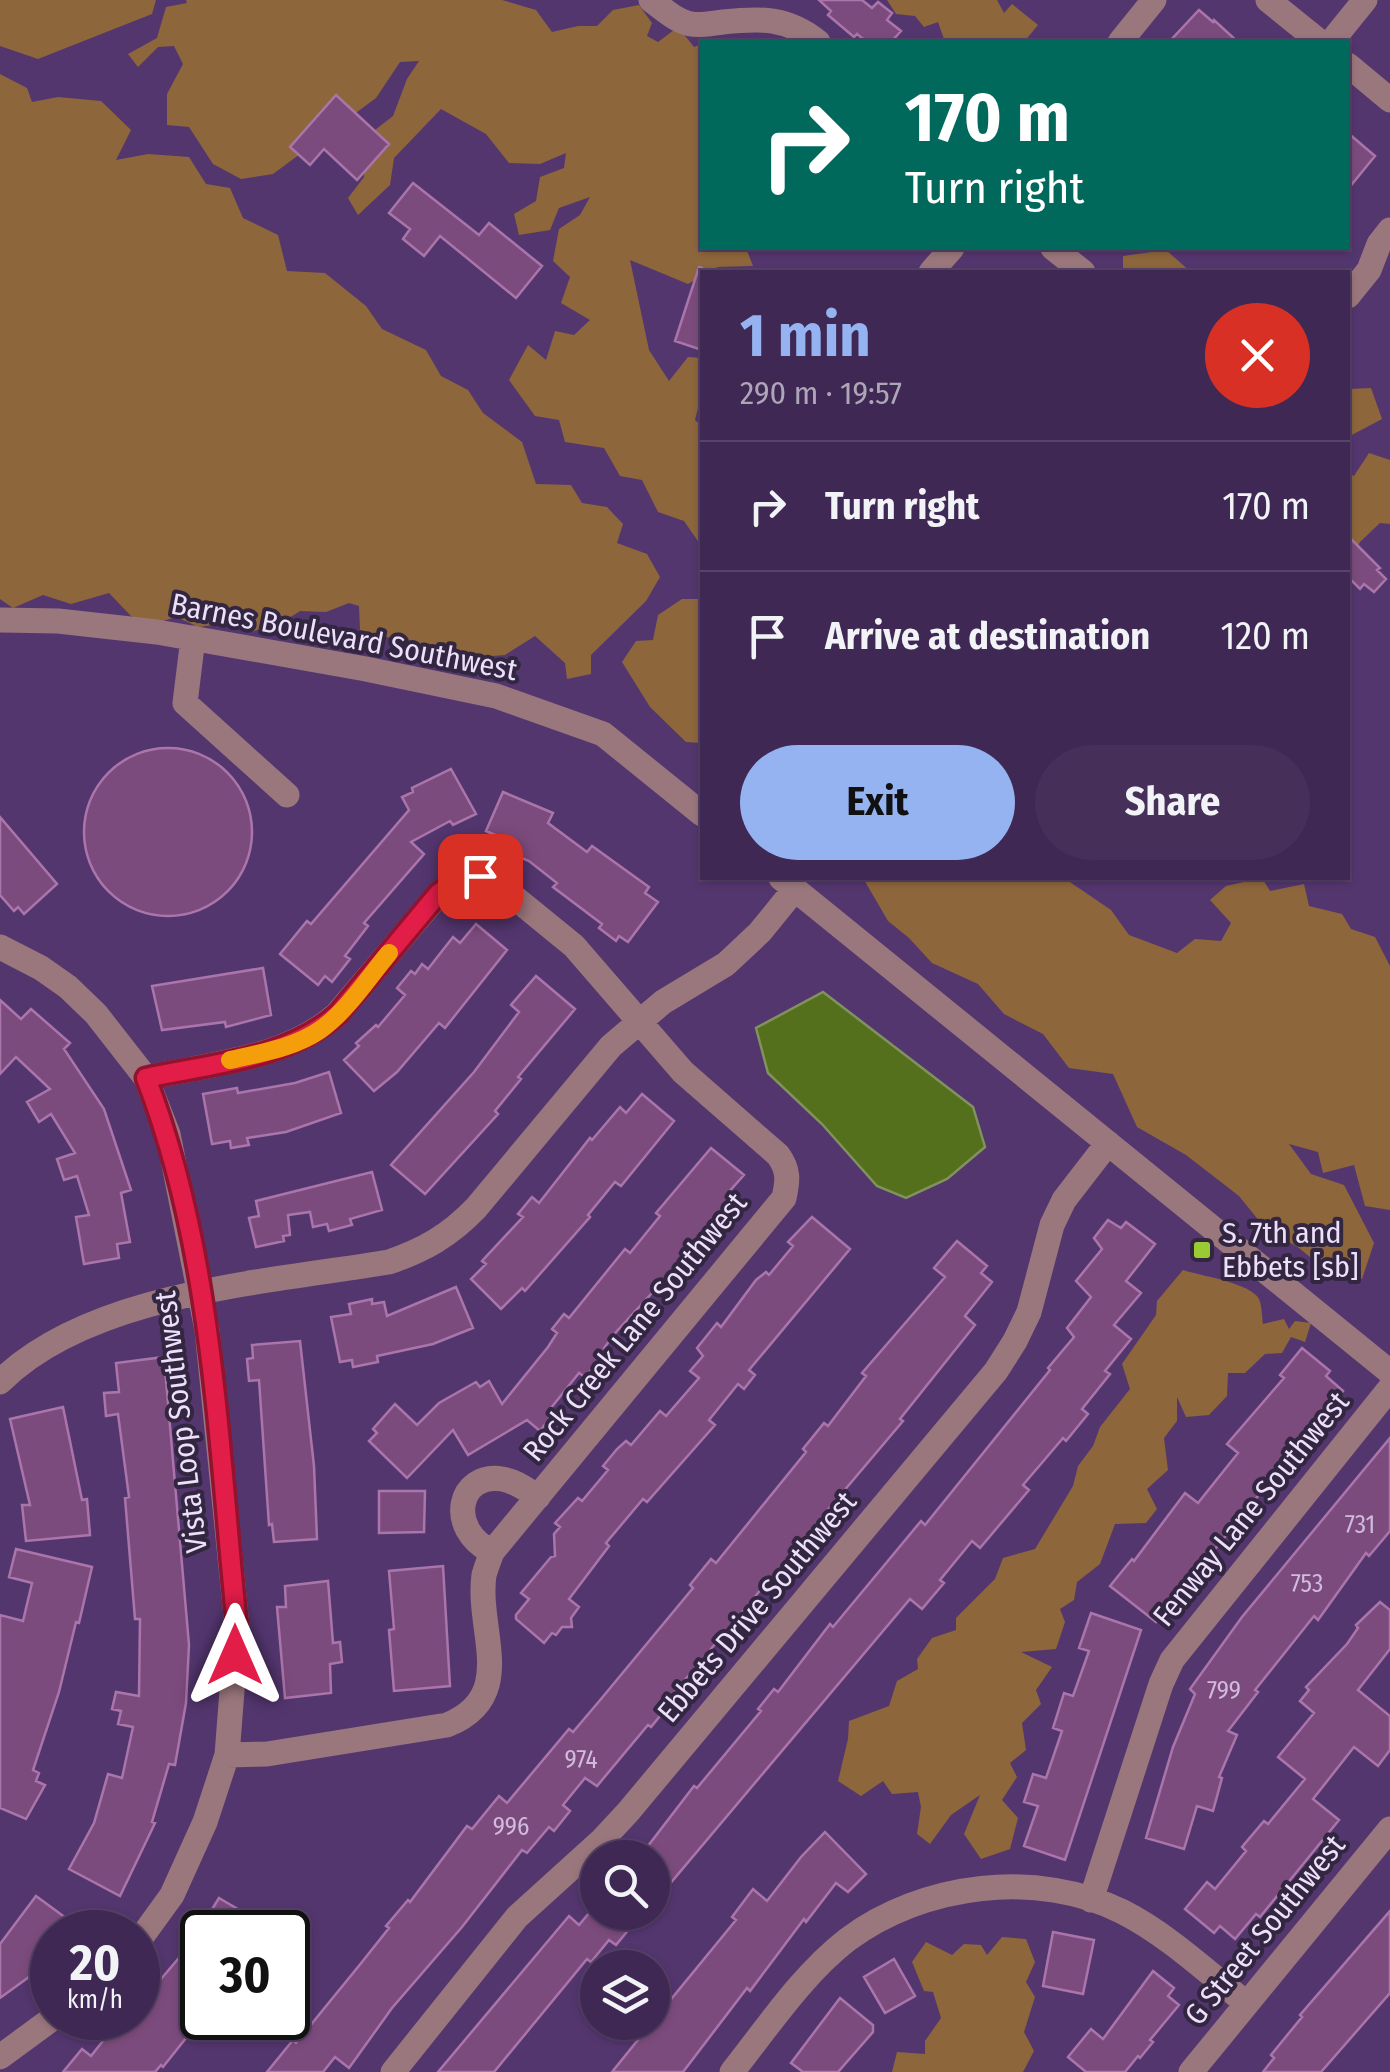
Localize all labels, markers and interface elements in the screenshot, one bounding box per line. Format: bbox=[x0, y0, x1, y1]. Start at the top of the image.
text: 170 m bbox=[905, 76, 1070, 160]
icon: right bbox=[740, 80, 870, 210]
text: Turn right bbox=[905, 161, 1084, 215]
text: 1 min bbox=[740, 300, 871, 372]
button: close bbox=[1205, 303, 1310, 408]
text: 290 m · 19:57 bbox=[740, 374, 902, 412]
icon: right bbox=[740, 479, 795, 534]
text: Turn right bbox=[825, 483, 979, 529]
text: 170 m bbox=[1222, 483, 1310, 529]
street label: Barnes Boulevard Southwest bbox=[168, 586, 520, 688]
icon: arrive bbox=[740, 609, 795, 664]
text: Arrive at destination bbox=[825, 613, 1150, 659]
text: 120 m bbox=[1220, 613, 1310, 659]
button: Exit bbox=[740, 745, 1015, 860]
button: Share bbox=[1035, 745, 1310, 860]
pin bbox=[438, 834, 523, 919]
icon: arrive bbox=[453, 849, 508, 904]
street label: Rock Creek Lane Southwest bbox=[516, 1185, 755, 1469]
place label: S. 7th and Ebbets [sb] bbox=[1222, 1215, 1359, 1285]
marker: S. 7th and Ebbets [sb] bbox=[1191, 1239, 1213, 1261]
street label: Vista Loop Southwest bbox=[147, 1289, 215, 1555]
street label: Fenway Lane Southwest bbox=[1145, 1384, 1357, 1633]
street label: Ebbets Drive Southwest bbox=[650, 1484, 864, 1730]
house number: 731 bbox=[1345, 1510, 1375, 1540]
house number: 753 bbox=[1291, 1569, 1323, 1599]
position arrow bbox=[183, 1603, 287, 1707]
house number: 799 bbox=[1207, 1676, 1241, 1706]
house number: 974 bbox=[564, 1745, 598, 1775]
house number: 996 bbox=[493, 1812, 529, 1842]
street label: G Street Southwest bbox=[1177, 1828, 1353, 2032]
map controls bbox=[580, 1840, 670, 2040]
button: search bbox=[580, 1840, 670, 1930]
speed limit sign: 30 bbox=[180, 1910, 310, 2040]
text: 20 bbox=[70, 1933, 120, 1993]
button: layers bbox=[580, 1950, 670, 2040]
text: km/h bbox=[67, 1985, 123, 2015]

